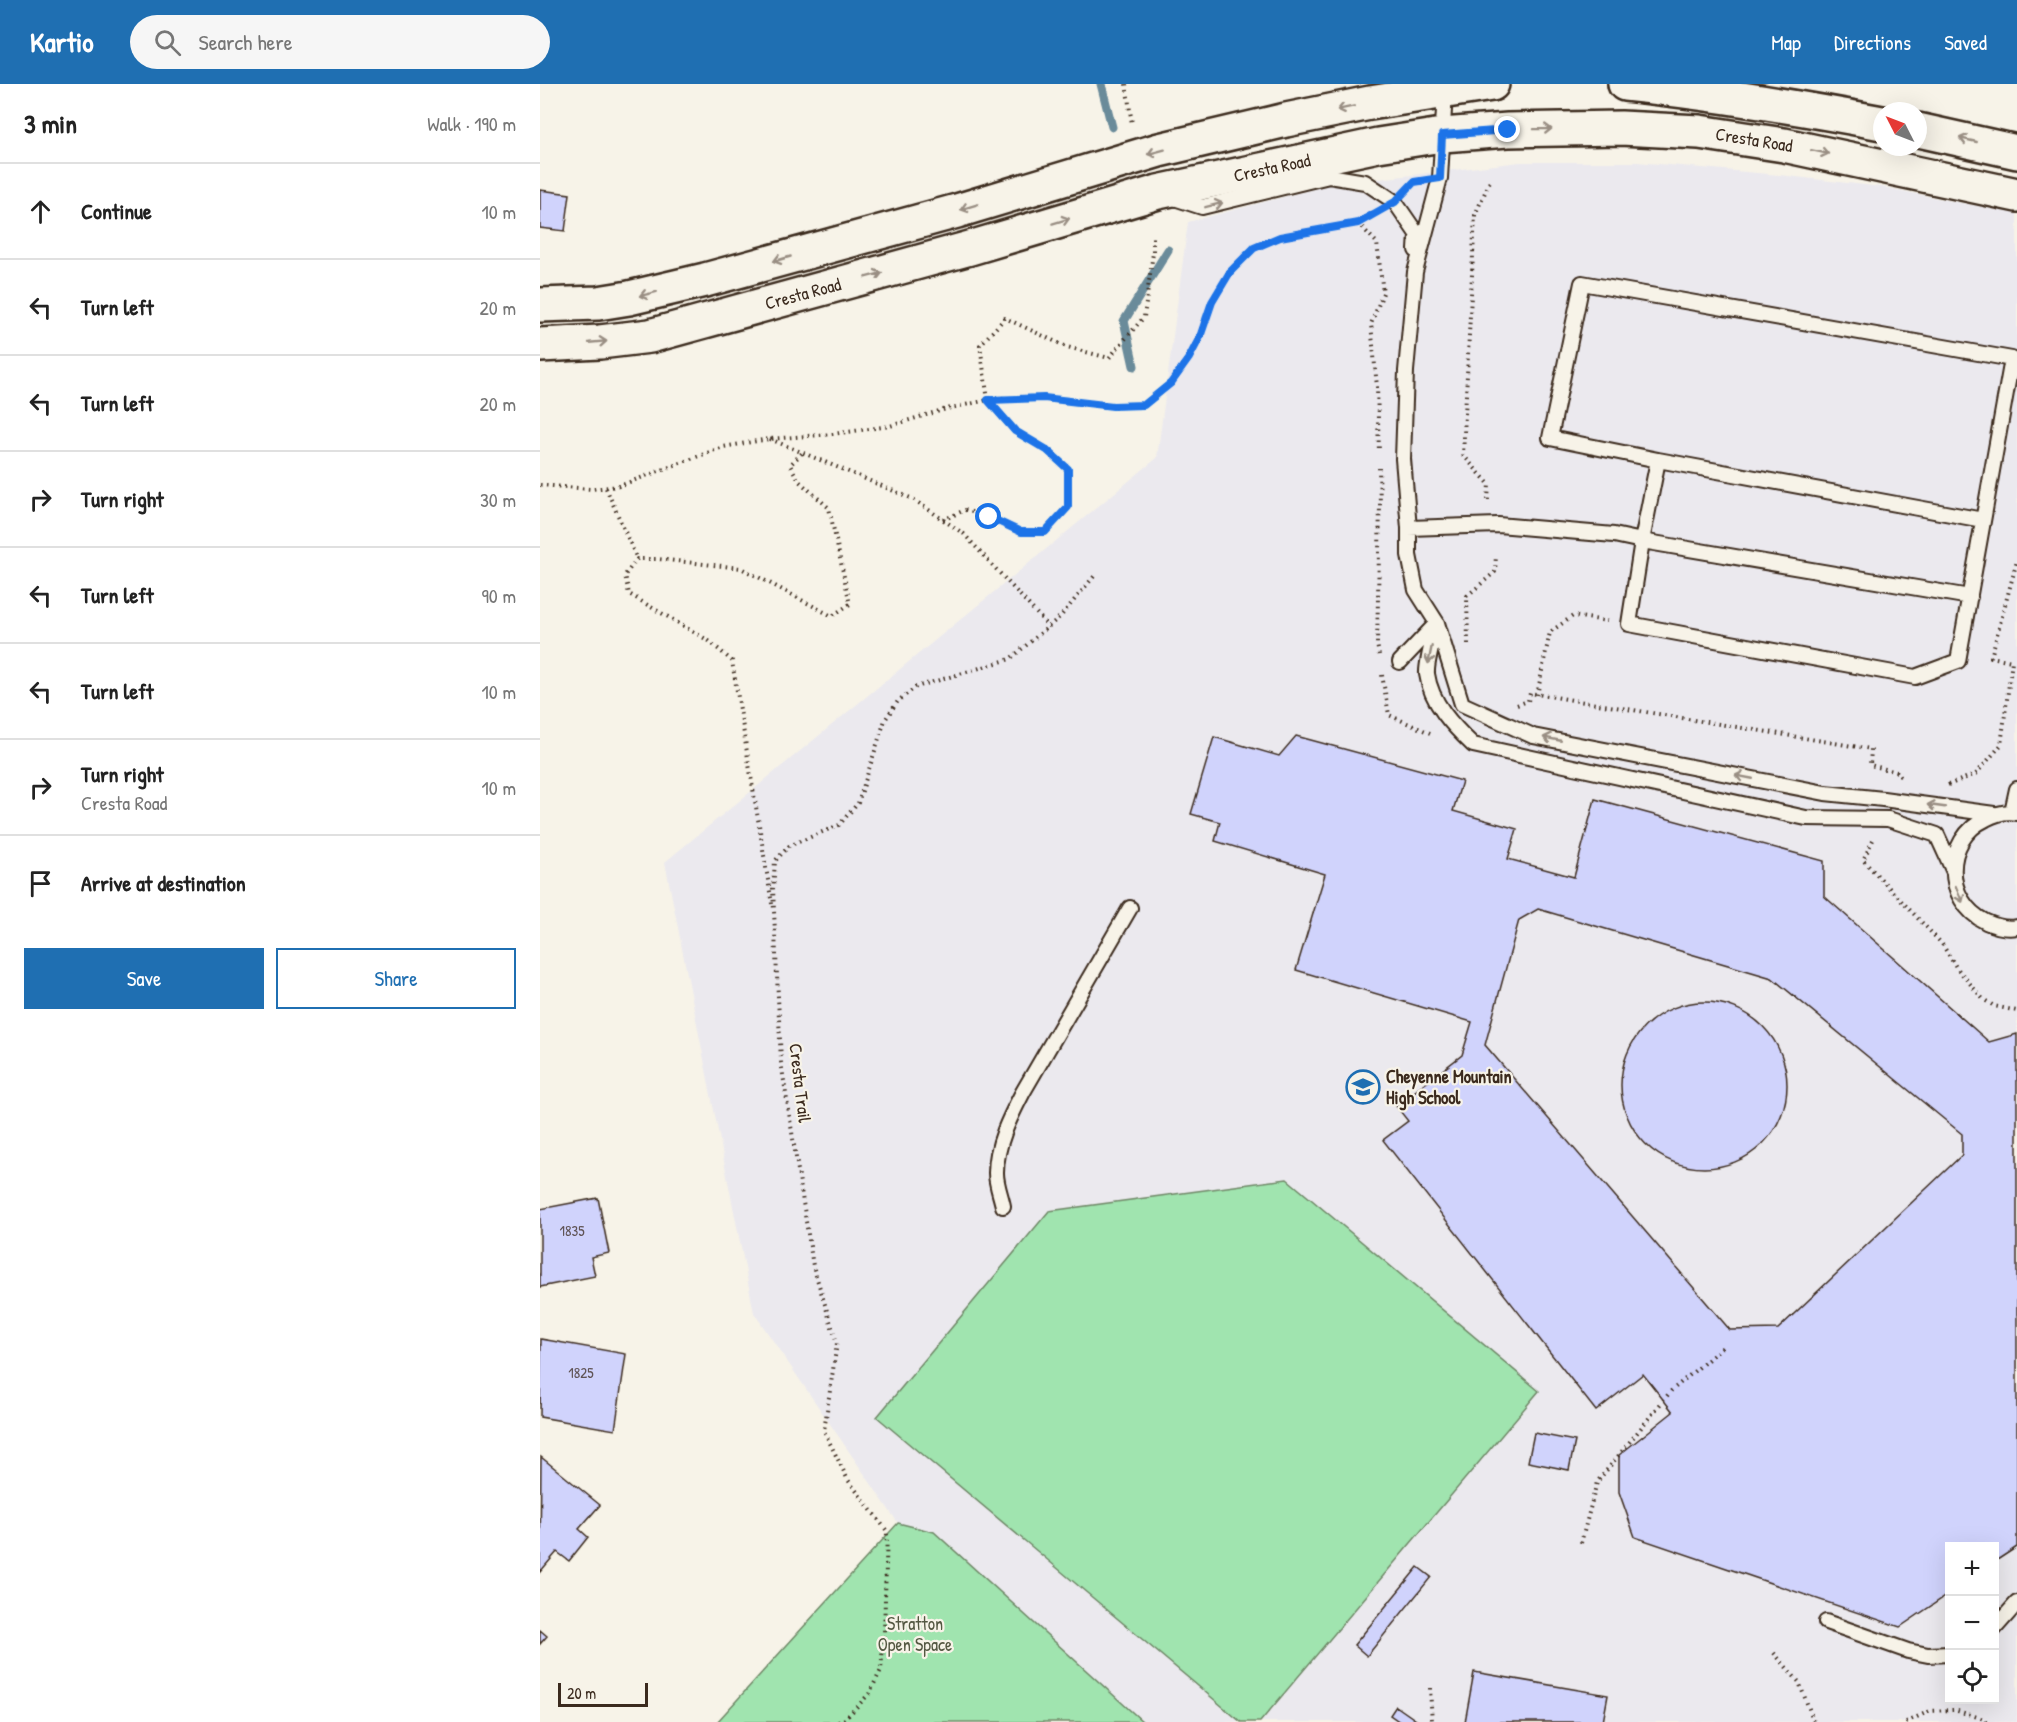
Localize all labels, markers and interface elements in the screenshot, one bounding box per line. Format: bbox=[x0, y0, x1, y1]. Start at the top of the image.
search box bbox=[130, 15, 550, 69]
text: Kartio bbox=[30, 23, 94, 61]
icon: search bbox=[151, 26, 184, 59]
text: Search here bbox=[199, 27, 293, 57]
text: Map bbox=[1771, 28, 1801, 57]
text: Directions bbox=[1834, 28, 1911, 57]
text: Saved bbox=[1944, 28, 1987, 57]
north arrow bbox=[1873, 102, 1927, 156]
one-way arrow bbox=[1337, 103, 1357, 114]
text: 3 min bbox=[24, 106, 77, 141]
text: Walk · 190 m bbox=[427, 110, 516, 137]
route end bbox=[1494, 116, 1520, 142]
street label: Cresta Road bbox=[1714, 121, 1794, 158]
one-way arrow bbox=[1532, 123, 1552, 135]
one-way arrow bbox=[1958, 134, 1977, 146]
one-way arrow bbox=[1147, 146, 1166, 158]
street label: Cresta Road bbox=[1231, 147, 1313, 188]
one-way arrow bbox=[1810, 147, 1829, 158]
icon: ahead bbox=[24, 195, 57, 228]
text: Continue bbox=[81, 196, 152, 226]
text: 10 m bbox=[482, 198, 516, 225]
one-way arrow bbox=[1204, 198, 1223, 210]
one-way arrow bbox=[960, 202, 979, 213]
one-way arrow bbox=[1051, 215, 1070, 226]
one-way arrow bbox=[773, 254, 792, 265]
one-way arrow bbox=[864, 269, 883, 280]
street label: Cresta Road bbox=[762, 271, 844, 316]
one-way arrow bbox=[639, 288, 658, 300]
icon: left bbox=[24, 291, 57, 324]
text: Turn left bbox=[81, 292, 154, 322]
text: 20 m bbox=[479, 294, 516, 321]
one-way arrow bbox=[588, 336, 608, 347]
icon: left bbox=[24, 387, 57, 420]
text: Turn left bbox=[81, 388, 154, 418]
text: 20 m bbox=[479, 390, 516, 417]
icon: right bbox=[24, 483, 57, 516]
text: Turn right bbox=[81, 484, 164, 514]
text: 30 m bbox=[480, 486, 516, 513]
route start bbox=[975, 503, 1001, 529]
icon: left bbox=[24, 579, 57, 612]
text: Turn left bbox=[81, 580, 154, 610]
text: 90 m bbox=[482, 582, 516, 609]
one-way arrow bbox=[1424, 645, 1435, 665]
icon: left bbox=[24, 675, 57, 708]
text: Turn left bbox=[81, 676, 154, 706]
text: 10 m bbox=[482, 678, 516, 705]
one-way arrow bbox=[1543, 733, 1563, 744]
text: Turn right bbox=[81, 759, 164, 789]
icon: right bbox=[24, 771, 57, 804]
one-way arrow bbox=[1734, 771, 1754, 782]
text: 10 m bbox=[482, 774, 516, 801]
text: Cresta Road bbox=[81, 789, 167, 816]
one-way arrow bbox=[1927, 801, 1947, 812]
icon: arrive bbox=[24, 867, 57, 900]
text: Arrive at destination bbox=[81, 868, 246, 898]
one-way arrow bbox=[1954, 884, 1965, 902]
button: Save bbox=[24, 948, 264, 1009]
button: Share bbox=[276, 948, 516, 1009]
street label: Cresta Trail bbox=[783, 1042, 818, 1124]
place label: Cheyenne Mountain High School bbox=[1386, 1064, 1512, 1111]
school or university icon: Cheyenne Mountain High School bbox=[1345, 1069, 1381, 1105]
house number: 1835 bbox=[559, 1220, 585, 1241]
house number: 1825 bbox=[568, 1362, 594, 1383]
map controls bbox=[1945, 1542, 1999, 1704]
button: + bbox=[1945, 1542, 1999, 1596]
button: − bbox=[1945, 1596, 1999, 1650]
park label: Stratton Open Space bbox=[878, 1611, 952, 1657]
button: locate bbox=[1945, 1650, 1999, 1704]
scale bar bbox=[558, 1680, 648, 1708]
text: 20 m bbox=[567, 1682, 596, 1704]

